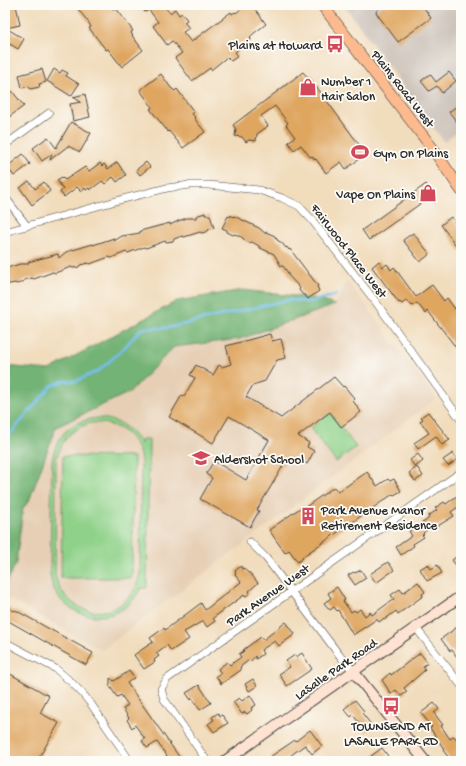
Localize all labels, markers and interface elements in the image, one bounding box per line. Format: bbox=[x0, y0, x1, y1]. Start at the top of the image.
bus stop icon: Plains at Howard bbox=[325, 34, 345, 54]
place label: Plains at Howard bbox=[228, 39, 323, 54]
street label: Plains Road West bbox=[367, 47, 438, 132]
place label: Number 1 Hair Salon bbox=[321, 75, 376, 105]
shop icon: Number 1 Hair Salon bbox=[298, 77, 318, 97]
sports icon: Gym On Plains bbox=[350, 142, 370, 162]
place label: Gym On Plains bbox=[373, 147, 449, 162]
shop icon: Vape On Plains bbox=[418, 183, 438, 203]
place label: Vape On Plains bbox=[335, 188, 416, 203]
street label: Fairwood Place West bbox=[306, 201, 390, 303]
school or university icon: Aldershot School bbox=[191, 448, 211, 468]
place label: Aldershot School bbox=[214, 453, 304, 468]
place label: Park Avenue Manor Retirement Residence bbox=[320, 504, 438, 534]
building icon: Park Avenue Manor Retirement Residence bbox=[298, 506, 318, 526]
street label: Park Avenue West bbox=[223, 561, 314, 631]
street label: LaSalle Park Road bbox=[292, 635, 382, 704]
bus stop icon: TOWNSEND AT LASALLE PARK RD bbox=[381, 696, 401, 716]
place label: TOWNSEND AT LASALLE PARK RD bbox=[344, 720, 439, 750]

